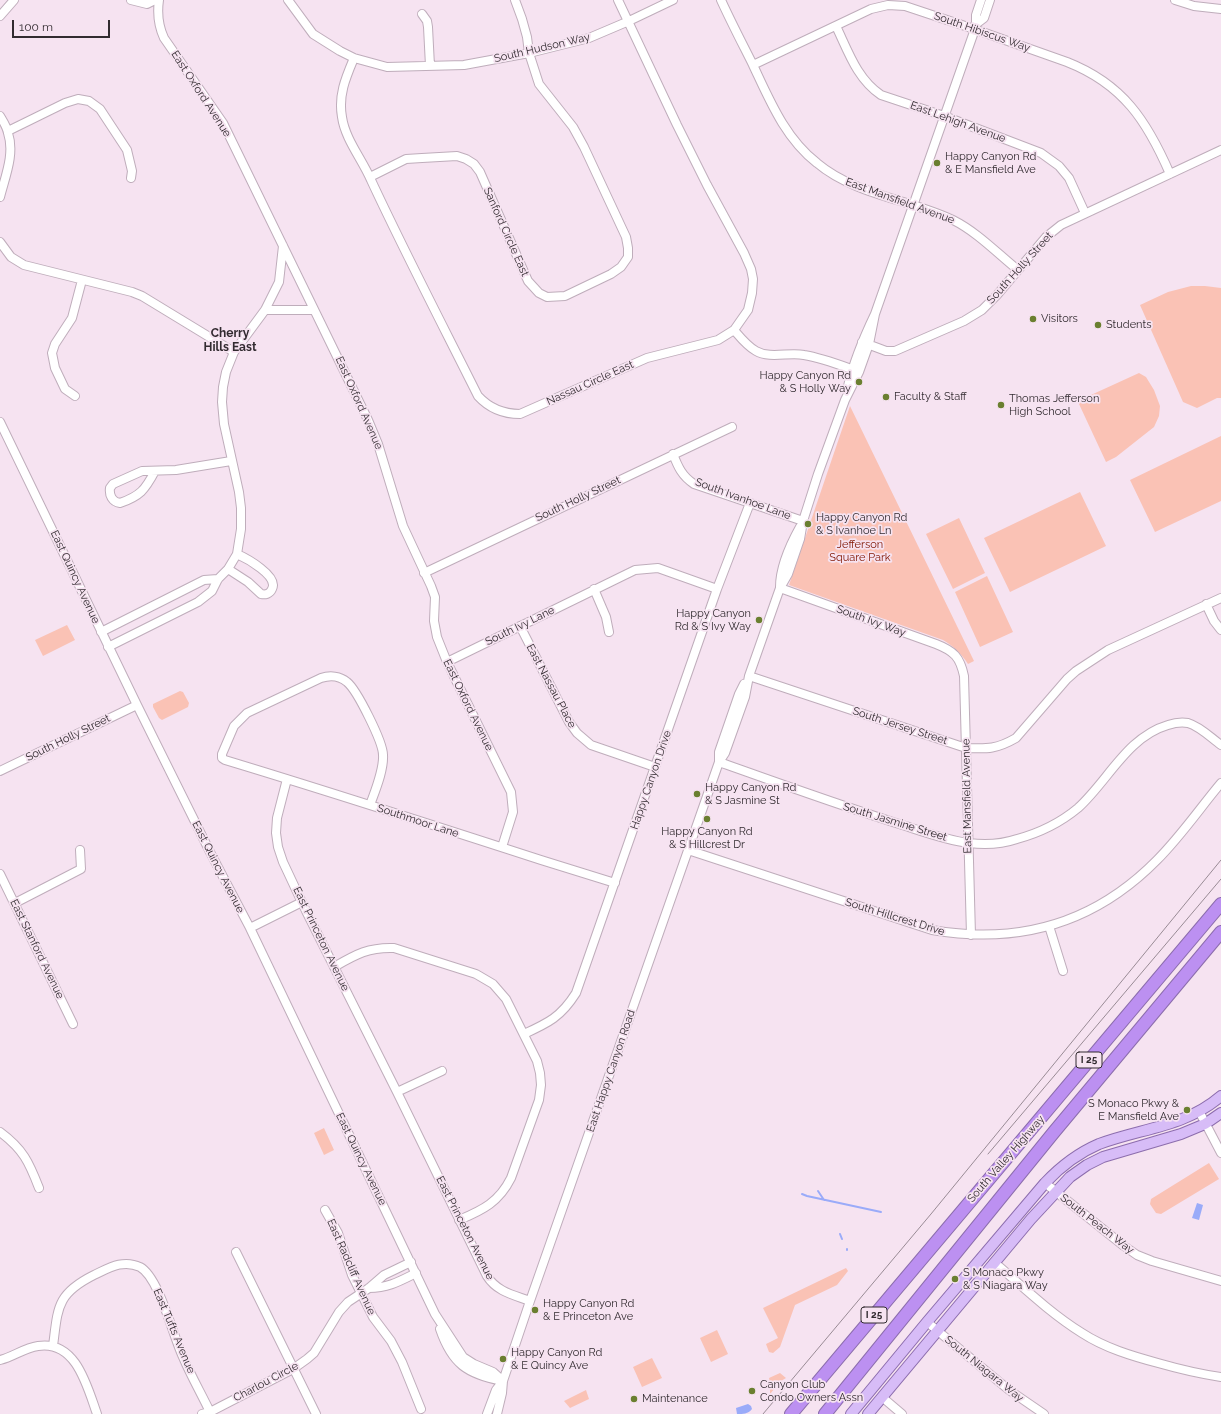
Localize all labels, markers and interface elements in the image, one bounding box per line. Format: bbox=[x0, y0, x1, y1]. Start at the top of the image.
street label: South Hibiscus Way bbox=[932, 9, 1032, 55]
scale bar bbox=[14, 12, 112, 38]
text: 100 m bbox=[19, 20, 53, 34]
street label: South Hudson Way bbox=[493, 31, 591, 65]
street label: East Oxford Avenue bbox=[168, 48, 234, 140]
street label: East Lehigh Avenue bbox=[908, 99, 1008, 145]
place label: Happy Canyon Rd & E Mansfield Ave bbox=[945, 150, 1036, 176]
marker: Happy Canyon Rd & E Mansfield Ave bbox=[932, 158, 942, 168]
street label: East Mansfield Avenue bbox=[844, 175, 956, 227]
street label: Sanford Circle East bbox=[480, 185, 532, 279]
street label: South Holly Street bbox=[984, 229, 1056, 307]
place label: Visitors bbox=[1041, 312, 1078, 326]
marker: Visitors bbox=[1028, 314, 1038, 324]
place label: Students bbox=[1106, 318, 1151, 332]
marker: Students bbox=[1093, 320, 1103, 330]
district label: Cherry Hills East bbox=[203, 326, 257, 354]
street label: East Oxford Avenue bbox=[333, 355, 385, 451]
street label: Nassau Circle East bbox=[544, 358, 636, 408]
place label: Happy Canyon Rd & S Holly Way bbox=[760, 369, 851, 395]
marker: Happy Canyon Rd & S Holly Way bbox=[854, 377, 864, 387]
place label: Faculty & Staff bbox=[894, 390, 967, 404]
marker: Faculty & Staff bbox=[881, 392, 891, 402]
place label: Thomas Jefferson High School bbox=[1009, 392, 1099, 418]
marker: Thomas Jefferson High School bbox=[996, 400, 1006, 410]
street label: South Holly Street bbox=[533, 474, 623, 524]
street label: South Ivanhoe Lane bbox=[693, 476, 793, 522]
place label: Happy Canyon Rd & S Ivanhoe Ln bbox=[816, 511, 907, 537]
marker: Happy Canyon Rd & S Ivanhoe Ln bbox=[803, 519, 813, 529]
street label: East Quincy Avenue bbox=[48, 528, 102, 626]
park label: Jefferson Square Park bbox=[829, 538, 891, 564]
street label: South Ivy Way bbox=[835, 602, 907, 640]
street label: South Ivy Lane bbox=[483, 604, 557, 648]
place label: Happy Canyon Rd & S Ivy Way bbox=[675, 607, 751, 633]
marker: Happy Canyon Rd & S Ivy Way bbox=[754, 615, 764, 625]
street label: East Nassau Place bbox=[523, 642, 579, 730]
street label: East Oxford Avenue bbox=[440, 657, 496, 753]
street label: South Jersey Street bbox=[851, 704, 949, 748]
street label: South Holly Street bbox=[24, 712, 112, 764]
street label: Happy Canyon Drive bbox=[628, 729, 674, 831]
street label: East Mansfield Avenue bbox=[959, 738, 975, 854]
place label: Happy Canyon Rd & S Jasmine St bbox=[705, 781, 796, 807]
marker: Happy Canyon Rd & S Jasmine St bbox=[692, 789, 702, 799]
street label: South Jasmine Street bbox=[842, 800, 948, 844]
street label: Southmoor Lane bbox=[376, 802, 460, 840]
marker: Happy Canyon Rd & S Hillcrest Dr bbox=[702, 814, 712, 824]
street label: East Quincy Avenue bbox=[189, 819, 247, 915]
place label: Happy Canyon Rd & S Hillcrest Dr bbox=[661, 825, 753, 851]
street label: East Princeton Avenue bbox=[290, 885, 352, 993]
street label: South Hillcrest Drive bbox=[844, 896, 946, 938]
street label: East Stanford Avenue bbox=[7, 897, 67, 1001]
street label: East Happy Canyon Road bbox=[584, 1008, 638, 1134]
road number: I 25 bbox=[1076, 1052, 1102, 1068]
place label: S Monaco Pkwy & E Mansfield Ave bbox=[1088, 1097, 1179, 1123]
marker: S Monaco Pkwy & E Mansfield Ave bbox=[1182, 1105, 1192, 1115]
street label: East Quincy Avenue bbox=[333, 1111, 389, 1207]
street label: South Valley Highway bbox=[965, 1113, 1047, 1205]
street label: East Princeton Avenue bbox=[433, 1174, 497, 1282]
street label: South Peach Way bbox=[1058, 1191, 1136, 1257]
street label: East Radcliff Avenue bbox=[324, 1217, 378, 1317]
place label: S Monaco Pkwy & S Niagara Way bbox=[963, 1266, 1048, 1292]
marker: S Monaco Pkwy & S Niagara Way bbox=[950, 1274, 960, 1284]
street label: East Tufts Avenue bbox=[150, 1287, 198, 1375]
place label: Happy Canyon Rd & E Princeton Ave bbox=[543, 1297, 634, 1323]
marker: Happy Canyon Rd & E Princeton Ave bbox=[530, 1305, 540, 1315]
road number: I 25 bbox=[861, 1307, 887, 1323]
street label: South Niagara Way bbox=[942, 1333, 1026, 1405]
place label: Happy Canyon Rd & E Quincy Ave bbox=[511, 1346, 602, 1372]
marker: Happy Canyon Rd & E Quincy Ave bbox=[498, 1354, 508, 1364]
street label: Charlou Circle bbox=[231, 1359, 301, 1405]
place label: Canyon Club Condo Owners Assn bbox=[760, 1378, 863, 1404]
marker: Canyon Club Condo Owners Assn bbox=[747, 1386, 757, 1396]
place label: Maintenance bbox=[642, 1392, 708, 1406]
marker: Maintenance bbox=[629, 1394, 639, 1404]

